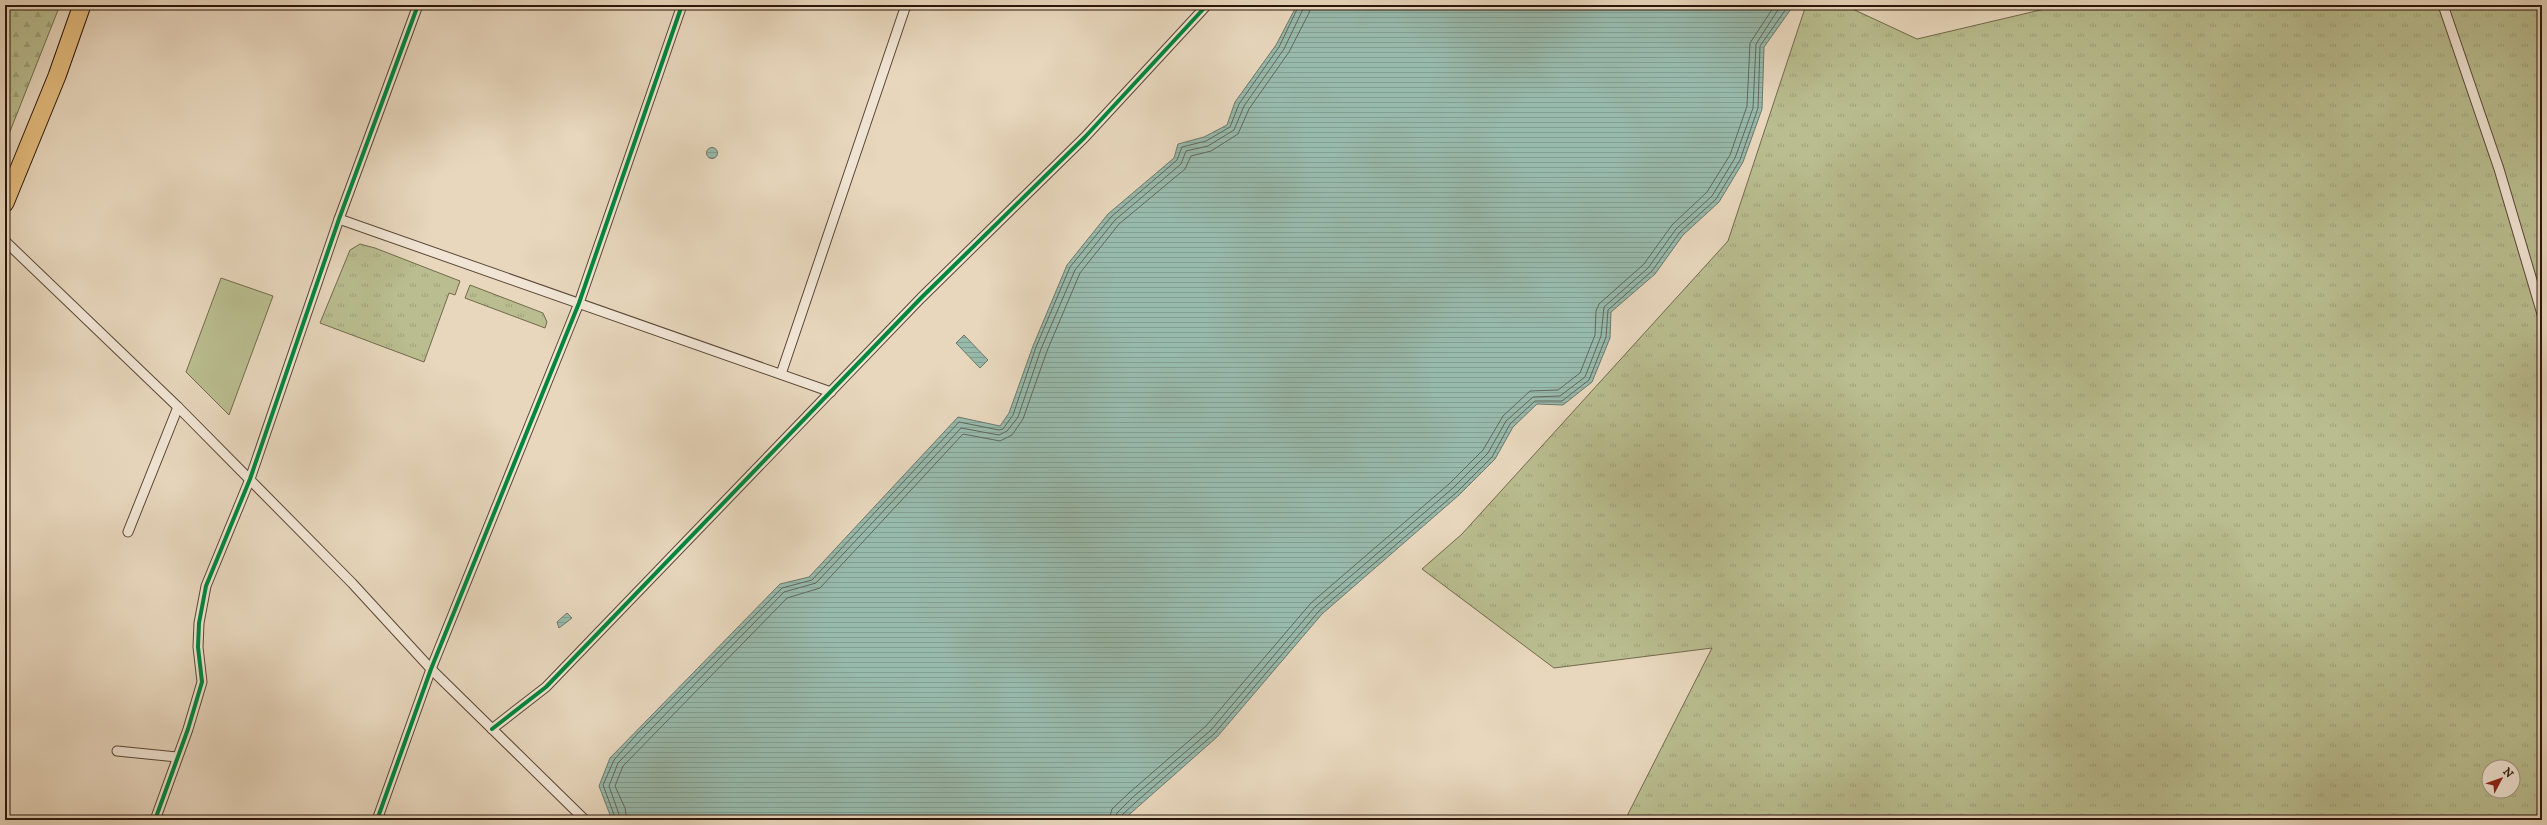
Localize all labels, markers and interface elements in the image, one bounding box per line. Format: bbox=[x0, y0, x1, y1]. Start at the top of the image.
north arrow bbox=[2481, 759, 2521, 799]
text: N bbox=[2500, 765, 2516, 781]

